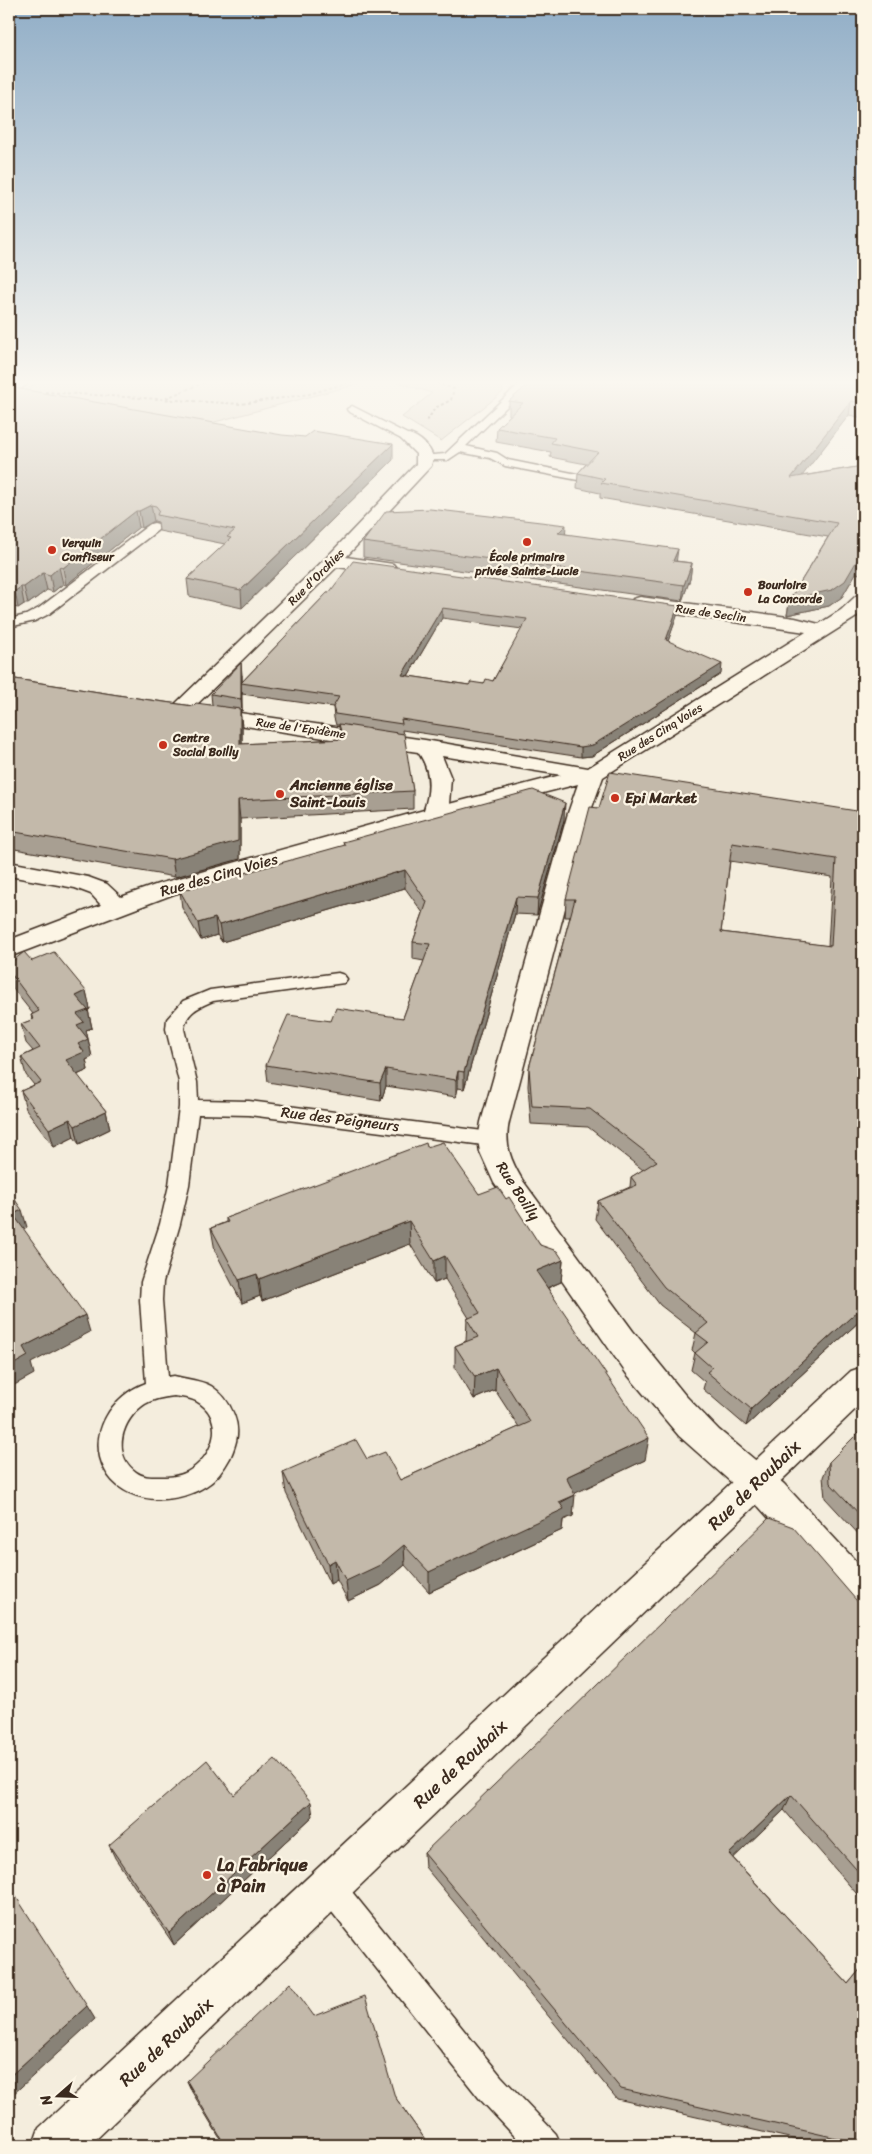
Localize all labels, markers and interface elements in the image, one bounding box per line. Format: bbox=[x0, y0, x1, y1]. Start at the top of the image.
place label: Verquin Confiseur bbox=[61, 532, 115, 568]
marker: École primaire privée Sainte-Lucie bbox=[521, 536, 533, 548]
street label: Rue d'Orchies bbox=[282, 543, 350, 611]
marker: Verquin Confiseur bbox=[46, 544, 58, 556]
place label: École primaire privée Sainte-Lucie bbox=[474, 546, 580, 582]
place label: Bourloire La Concorde bbox=[758, 574, 823, 610]
marker: Bourloire La Concorde bbox=[742, 586, 754, 598]
street label: Rue de Seclin bbox=[674, 597, 748, 629]
street label: Rue des Cinq Voies bbox=[613, 697, 707, 767]
street label: Rue de l'Epidème bbox=[255, 711, 347, 745]
place label: Centre Social Boilly bbox=[172, 727, 239, 763]
marker: Centre Social Boilly bbox=[157, 739, 169, 751]
place label: Ancienne église Saint-Louis bbox=[289, 772, 393, 815]
place label: Epi Market bbox=[625, 785, 697, 811]
marker: Ancienne église Saint-Louis bbox=[274, 788, 286, 800]
marker: Epi Market bbox=[609, 792, 621, 804]
street label: Rue des Cinq Voies bbox=[157, 846, 281, 904]
street label: Rue des Peigneurs bbox=[279, 1099, 401, 1139]
street label: Rue Boilly bbox=[489, 1156, 547, 1226]
street label: Rue de Roubaix bbox=[700, 1431, 809, 1538]
street label: Rue de Roubaix bbox=[405, 1711, 515, 1817]
place label: La Fabrique à Pain bbox=[216, 1849, 309, 1902]
marker: La Fabrique à Pain bbox=[201, 1869, 213, 1881]
street label: Rue de Roubaix bbox=[111, 1989, 221, 2095]
north arrow bbox=[32, 2072, 82, 2122]
text: N bbox=[33, 2091, 60, 2110]

